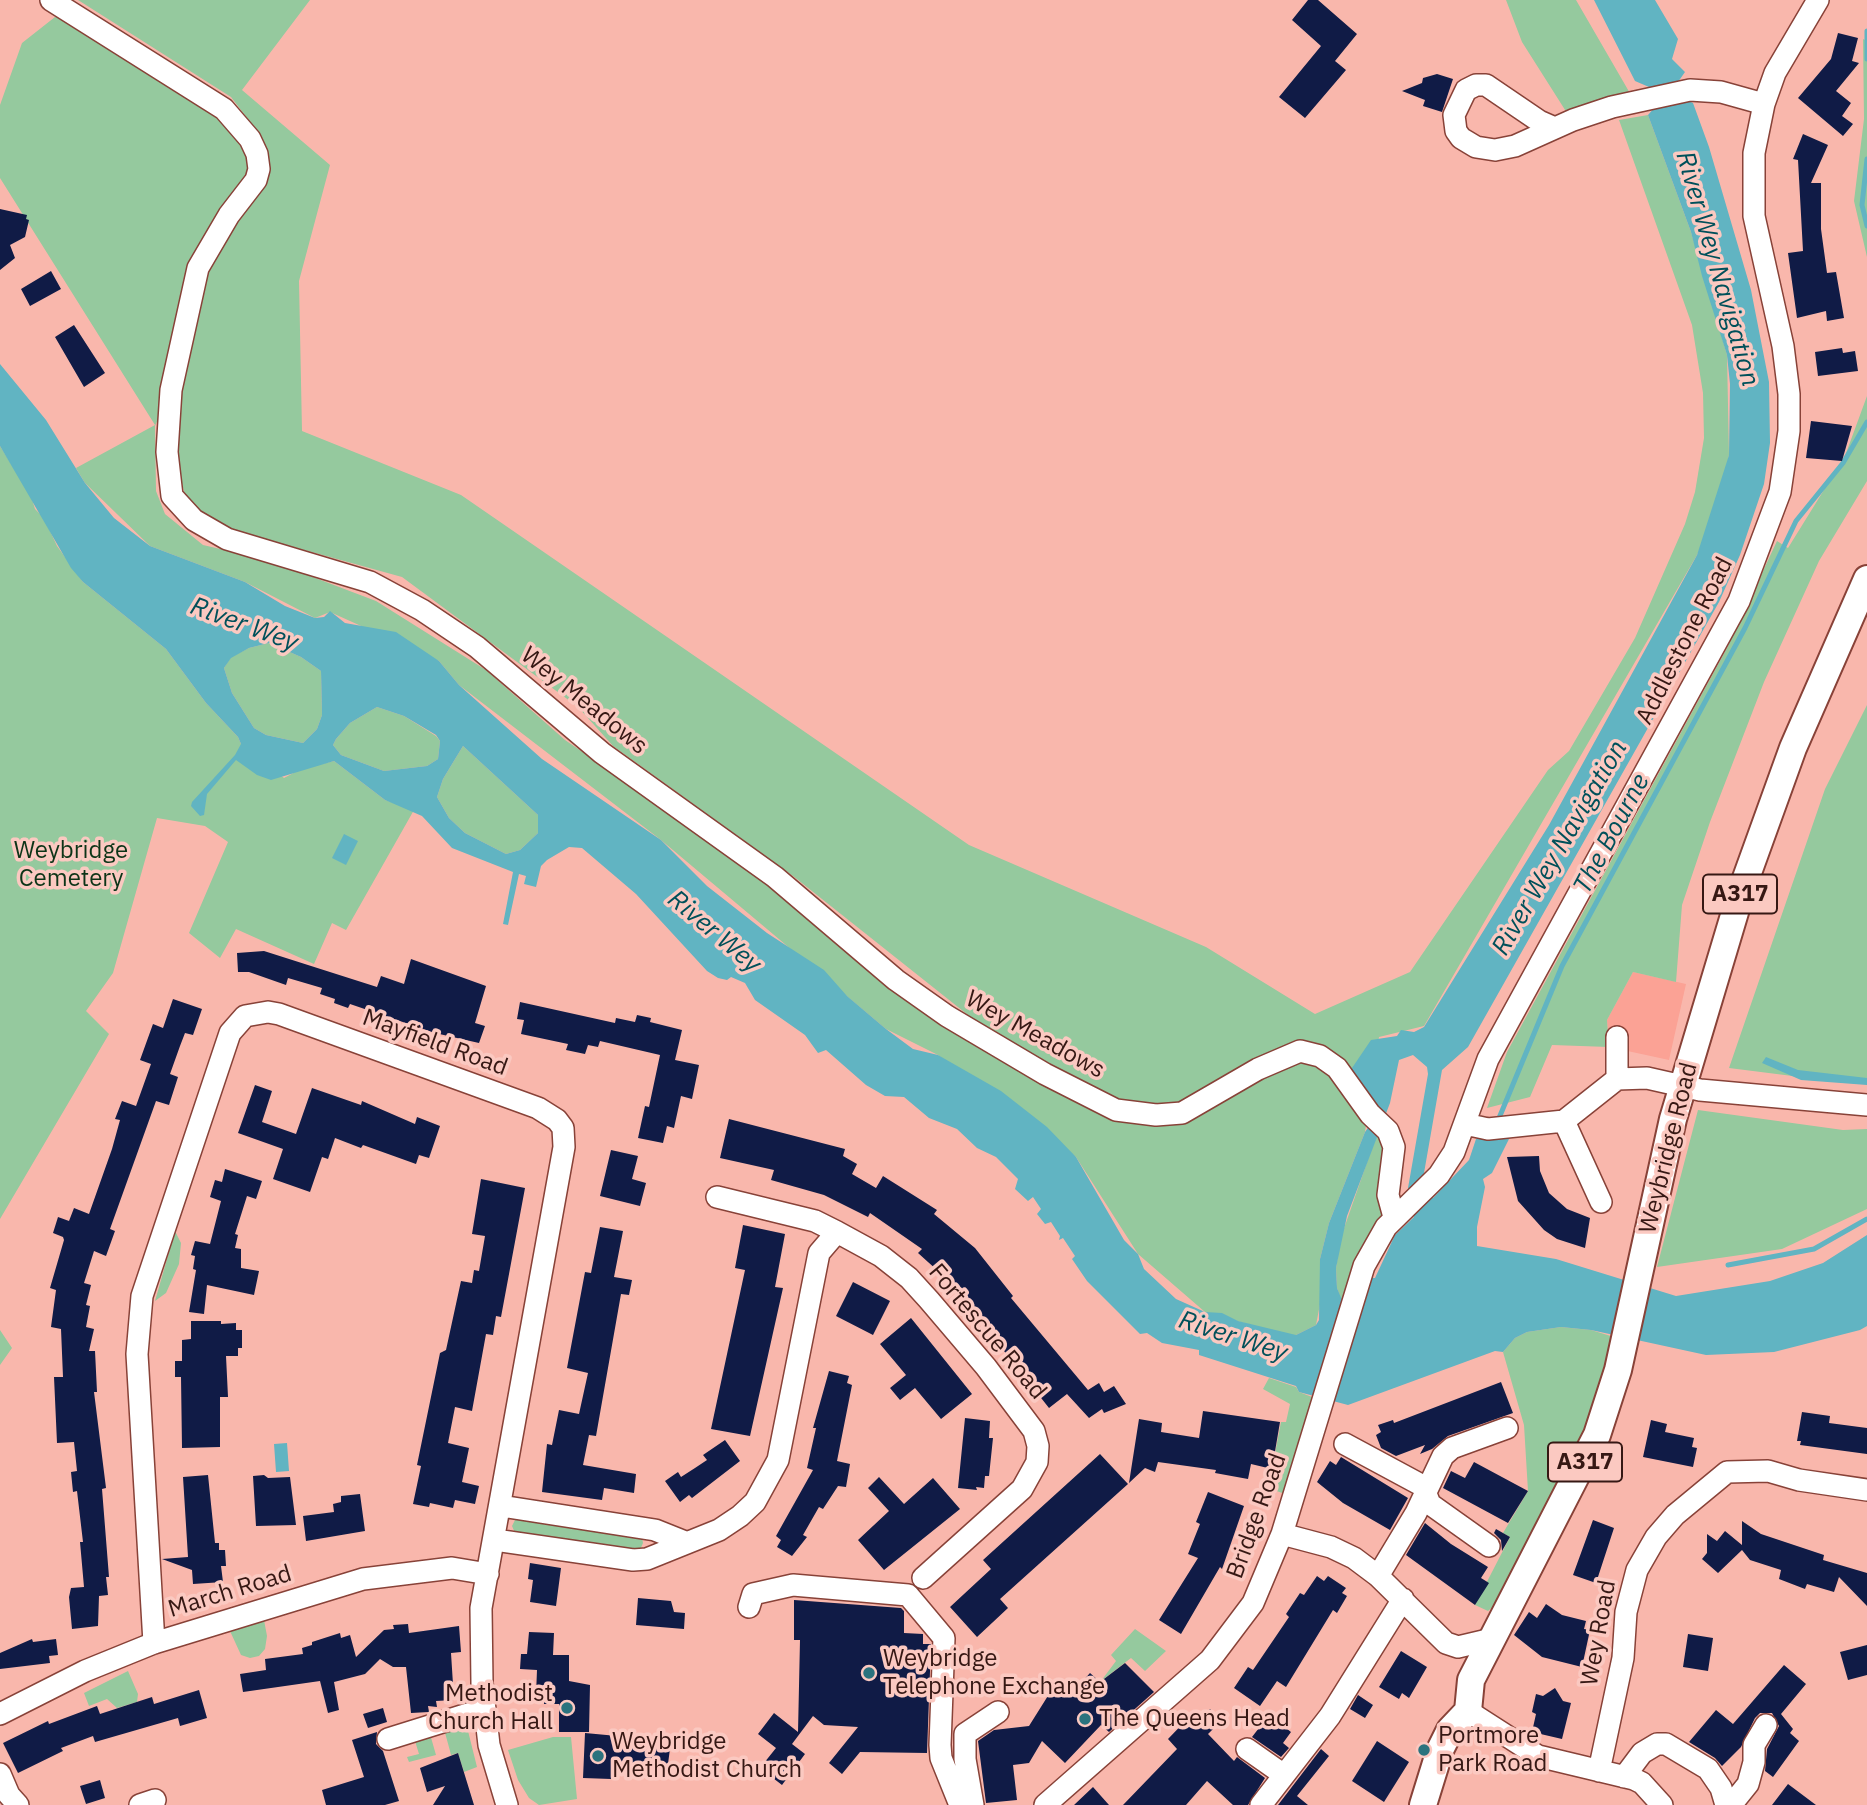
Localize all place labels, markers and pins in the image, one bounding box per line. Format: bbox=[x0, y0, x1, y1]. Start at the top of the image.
place label: Weybridge Telephone Exchange bbox=[883, 1645, 1105, 1701]
marker: Weybridge Telephone Exchange bbox=[861, 1665, 877, 1681]
place label: Methodist Church Hall bbox=[428, 1680, 553, 1736]
marker: Methodist Church Hall bbox=[559, 1700, 575, 1716]
place label: The Queens Head bbox=[1099, 1705, 1290, 1733]
marker: The Queens Head bbox=[1077, 1711, 1093, 1727]
place label: Portmore Park Road bbox=[1438, 1722, 1547, 1778]
place label: Weybridge Methodist Church bbox=[612, 1728, 802, 1784]
marker: Portmore Park Road bbox=[1416, 1742, 1432, 1758]
marker: Weybridge Methodist Church bbox=[590, 1748, 606, 1764]

